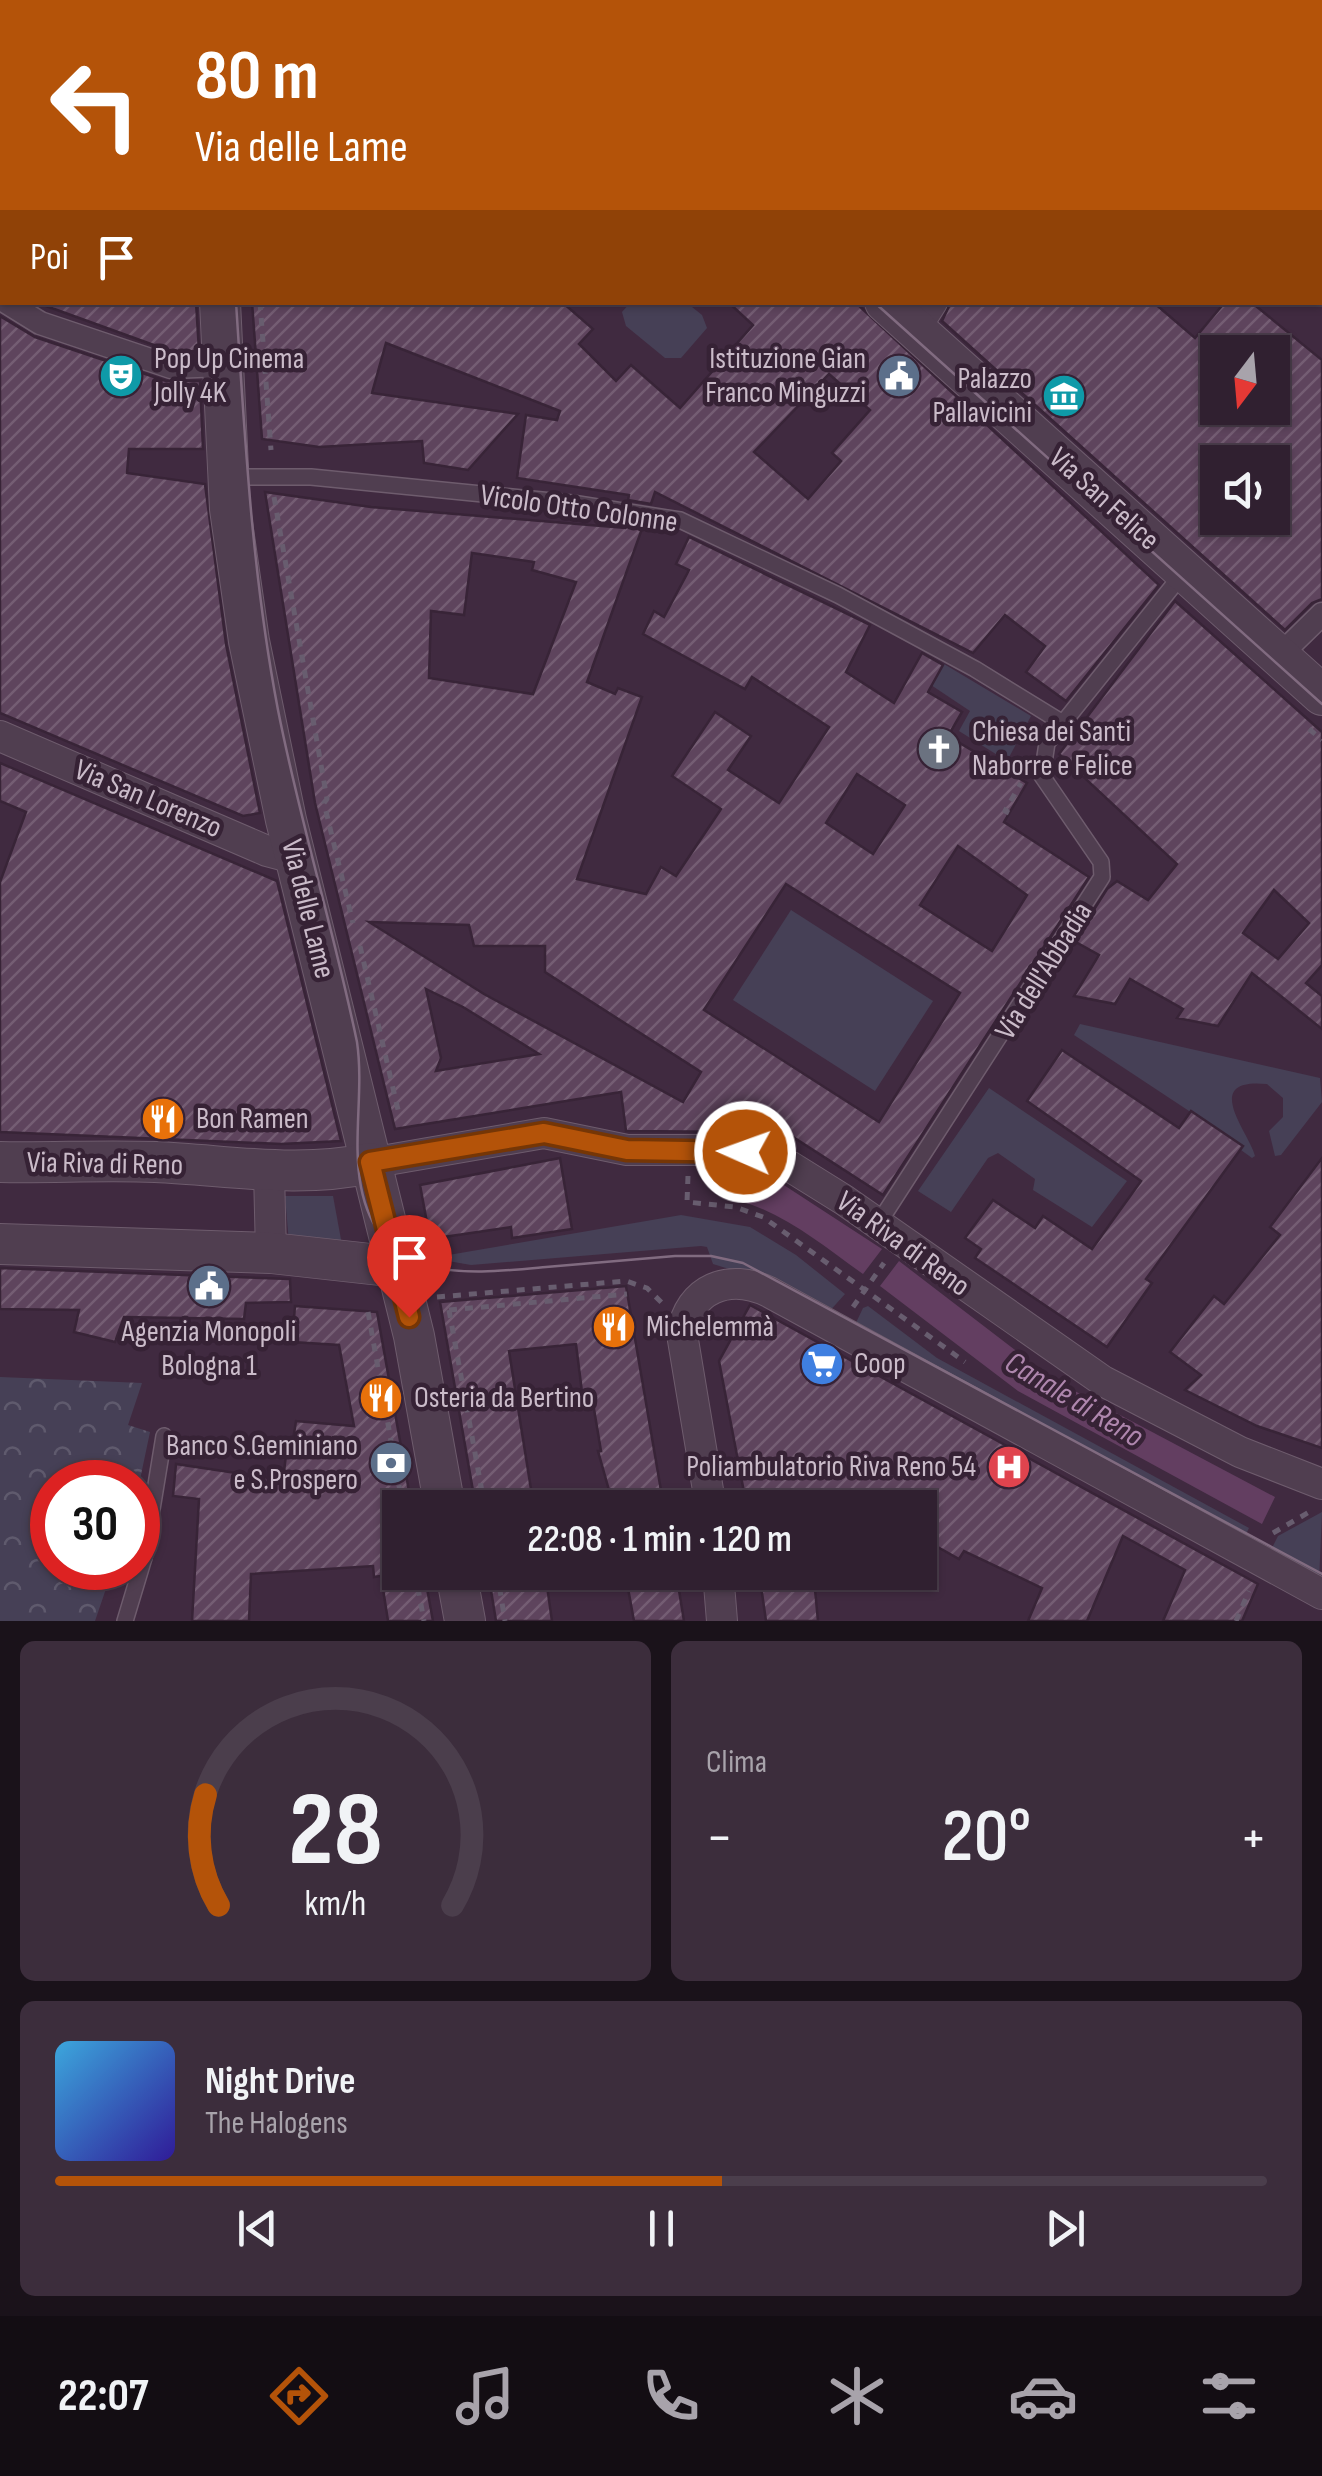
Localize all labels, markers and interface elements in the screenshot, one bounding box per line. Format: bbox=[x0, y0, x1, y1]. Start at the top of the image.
text: 80 m bbox=[195, 35, 319, 119]
icon: left bbox=[30, 40, 160, 170]
text: Via delle Lame bbox=[195, 120, 408, 175]
icon: arrive bbox=[89, 230, 144, 285]
text: Poi bbox=[30, 235, 69, 280]
north arrow bbox=[1200, 335, 1290, 425]
map controls bbox=[1200, 335, 1290, 535]
place label: Pop Up Cinema Jolly 4K bbox=[153, 341, 304, 411]
place label: Istituzione Gian Franco Minguzzi bbox=[705, 341, 866, 411]
theatre icon: Pop Up Cinema Jolly 4K bbox=[98, 353, 144, 399]
public building icon: Istituzione Gian Franco Minguzzi bbox=[876, 353, 922, 399]
place label: Palazzo Pallavicini bbox=[932, 361, 1032, 431]
museum icon: Palazzo Pallavicini bbox=[1041, 373, 1087, 419]
street label: Via San Felice bbox=[1041, 440, 1167, 558]
button: sound bbox=[1200, 445, 1290, 535]
street label: Vicolo Otto Colonne bbox=[478, 477, 680, 541]
place label: Chiesa dei Santi Naborre e Felice bbox=[972, 714, 1133, 784]
church icon: Chiesa dei Santi Naborre e Felice bbox=[916, 726, 962, 772]
street label: Via San Lorenzo bbox=[69, 752, 227, 846]
street label: Via delle Lame bbox=[273, 836, 343, 982]
street label: Via dell'Abbadia bbox=[988, 896, 1100, 1046]
restaurant icon: Bon Ramen bbox=[140, 1096, 186, 1142]
position arrow bbox=[693, 1100, 797, 1204]
place label: Bon Ramen bbox=[196, 1101, 309, 1137]
street label: Via Riva di Reno bbox=[27, 1145, 183, 1183]
street label: Via Riva di Reno bbox=[829, 1184, 977, 1304]
pin bbox=[367, 1215, 452, 1318]
icon: arrive bbox=[382, 1230, 437, 1285]
public building icon: Agenzia Monopoli Bologna 1 bbox=[186, 1263, 232, 1309]
restaurant icon: Michelemmà bbox=[591, 1304, 637, 1350]
place label: Michelemmà bbox=[646, 1309, 774, 1345]
place label: Agenzia Monopoli Bologna 1 bbox=[121, 1314, 296, 1384]
supermarket icon: Coop bbox=[799, 1341, 845, 1387]
water label: Canale di Reno bbox=[998, 1343, 1150, 1457]
place label: Coop bbox=[854, 1346, 906, 1382]
restaurant icon: Osteria da Bertino bbox=[358, 1375, 404, 1421]
place label: Osteria da Bertino bbox=[414, 1380, 594, 1416]
place label: Banco S.Geminiano e S.Prospero bbox=[166, 1428, 358, 1498]
bank icon: Banco S.Geminiano e S.Prospero bbox=[368, 1440, 414, 1486]
hospital icon: Poliambulatorio Riva Reno 54 bbox=[986, 1444, 1032, 1490]
place label: Poliambulatorio Riva Reno 54 bbox=[686, 1449, 976, 1485]
speed limit sign: 30 bbox=[30, 1460, 160, 1590]
text: 22:08 · 1 min · 120 m bbox=[527, 1517, 792, 1562]
text: Clima bbox=[706, 1743, 767, 1782]
text: 28 bbox=[288, 1769, 383, 1894]
text: 20° bbox=[942, 1792, 1031, 1883]
text: − bbox=[706, 1805, 733, 1872]
text: + bbox=[1240, 1805, 1267, 1872]
text: km/h bbox=[305, 1883, 366, 1926]
text: Night Drive bbox=[205, 2059, 356, 2104]
text: The Halogens bbox=[205, 2104, 348, 2143]
icon: previous bbox=[230, 2201, 285, 2256]
icon: pause bbox=[634, 2201, 689, 2256]
icon: next bbox=[1038, 2201, 1093, 2256]
icon: directions bbox=[264, 2361, 334, 2431]
icon: music bbox=[450, 2361, 520, 2431]
icon: phone bbox=[636, 2361, 706, 2431]
icon: climate bbox=[822, 2361, 892, 2431]
icon: car bbox=[1008, 2361, 1078, 2431]
icon: filters bbox=[1194, 2361, 1264, 2431]
text: 22:07 bbox=[58, 2369, 148, 2424]

